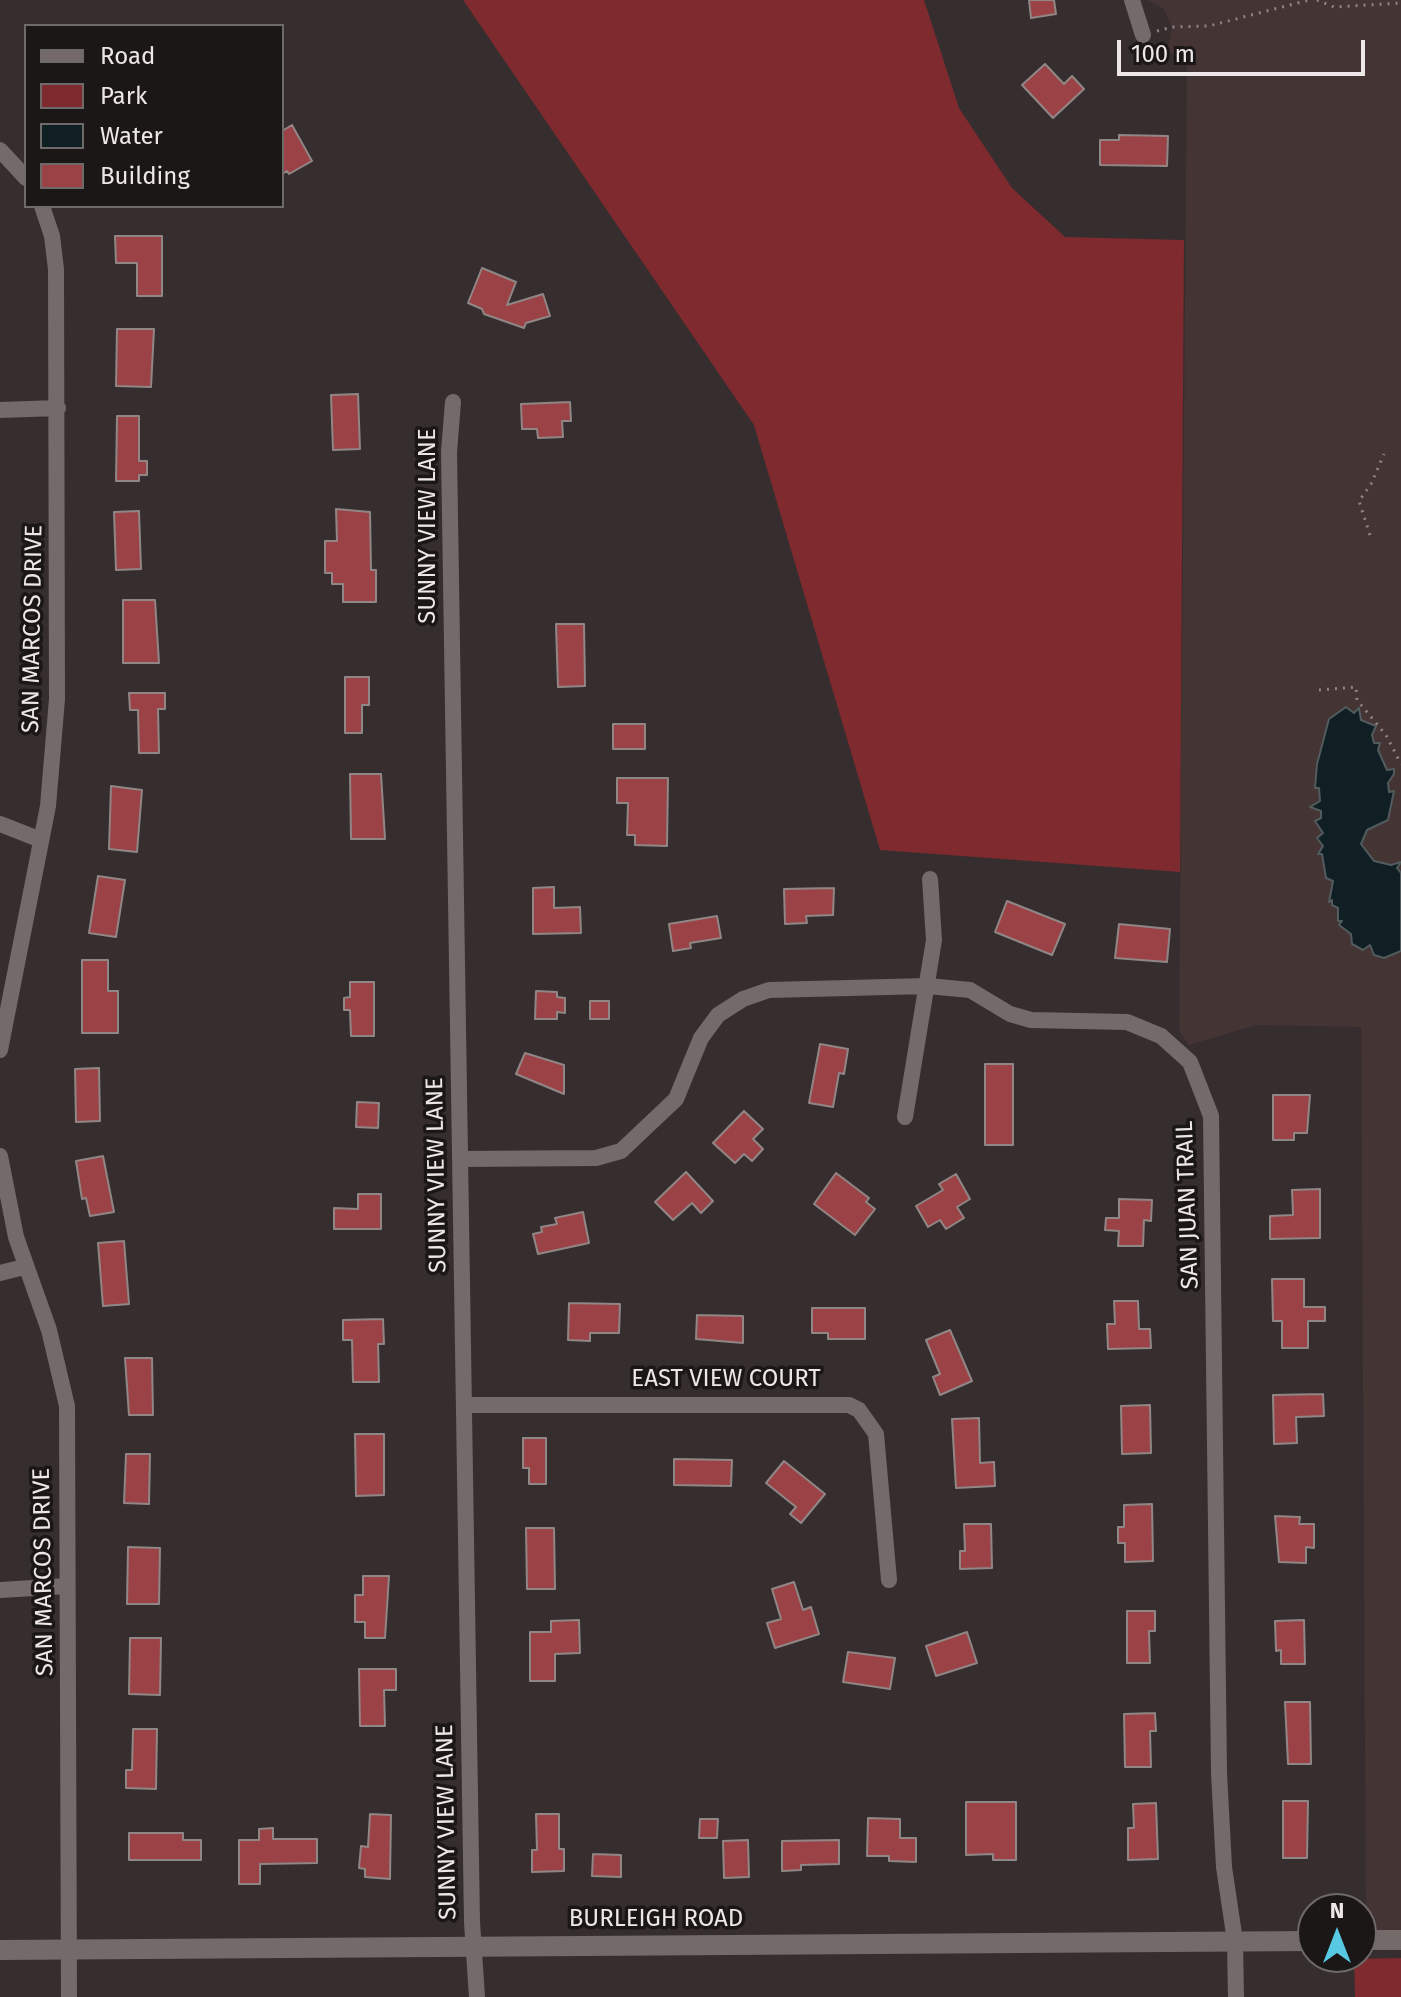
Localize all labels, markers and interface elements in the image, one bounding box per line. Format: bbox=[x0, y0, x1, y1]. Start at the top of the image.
legend bbox=[24, 24, 284, 208]
scale bar bbox=[1121, 24, 1369, 74]
text: 100 m bbox=[1131, 40, 1195, 68]
text: Road bbox=[100, 42, 155, 70]
text: Park bbox=[100, 82, 147, 110]
text: Water bbox=[100, 122, 163, 150]
text: Building bbox=[100, 162, 190, 190]
street label: SUNNY VIEW LANE bbox=[414, 428, 442, 624]
street label: SAN MARCOS DRIVE bbox=[17, 525, 49, 733]
street label: SUNNY VIEW LANE bbox=[421, 1077, 453, 1273]
street label: SAN JUAN TRAIL bbox=[1171, 1120, 1205, 1290]
street label: EAST VIEW COURT bbox=[631, 1365, 821, 1393]
street label: SAN MARCOS DRIVE bbox=[28, 1468, 60, 1676]
street label: SUNNY VIEW LANE bbox=[431, 1724, 463, 1920]
north arrow bbox=[1297, 1893, 1377, 1973]
text: N bbox=[1330, 1897, 1344, 1924]
street label: BURLEIGH ROAD bbox=[569, 1905, 743, 1933]

